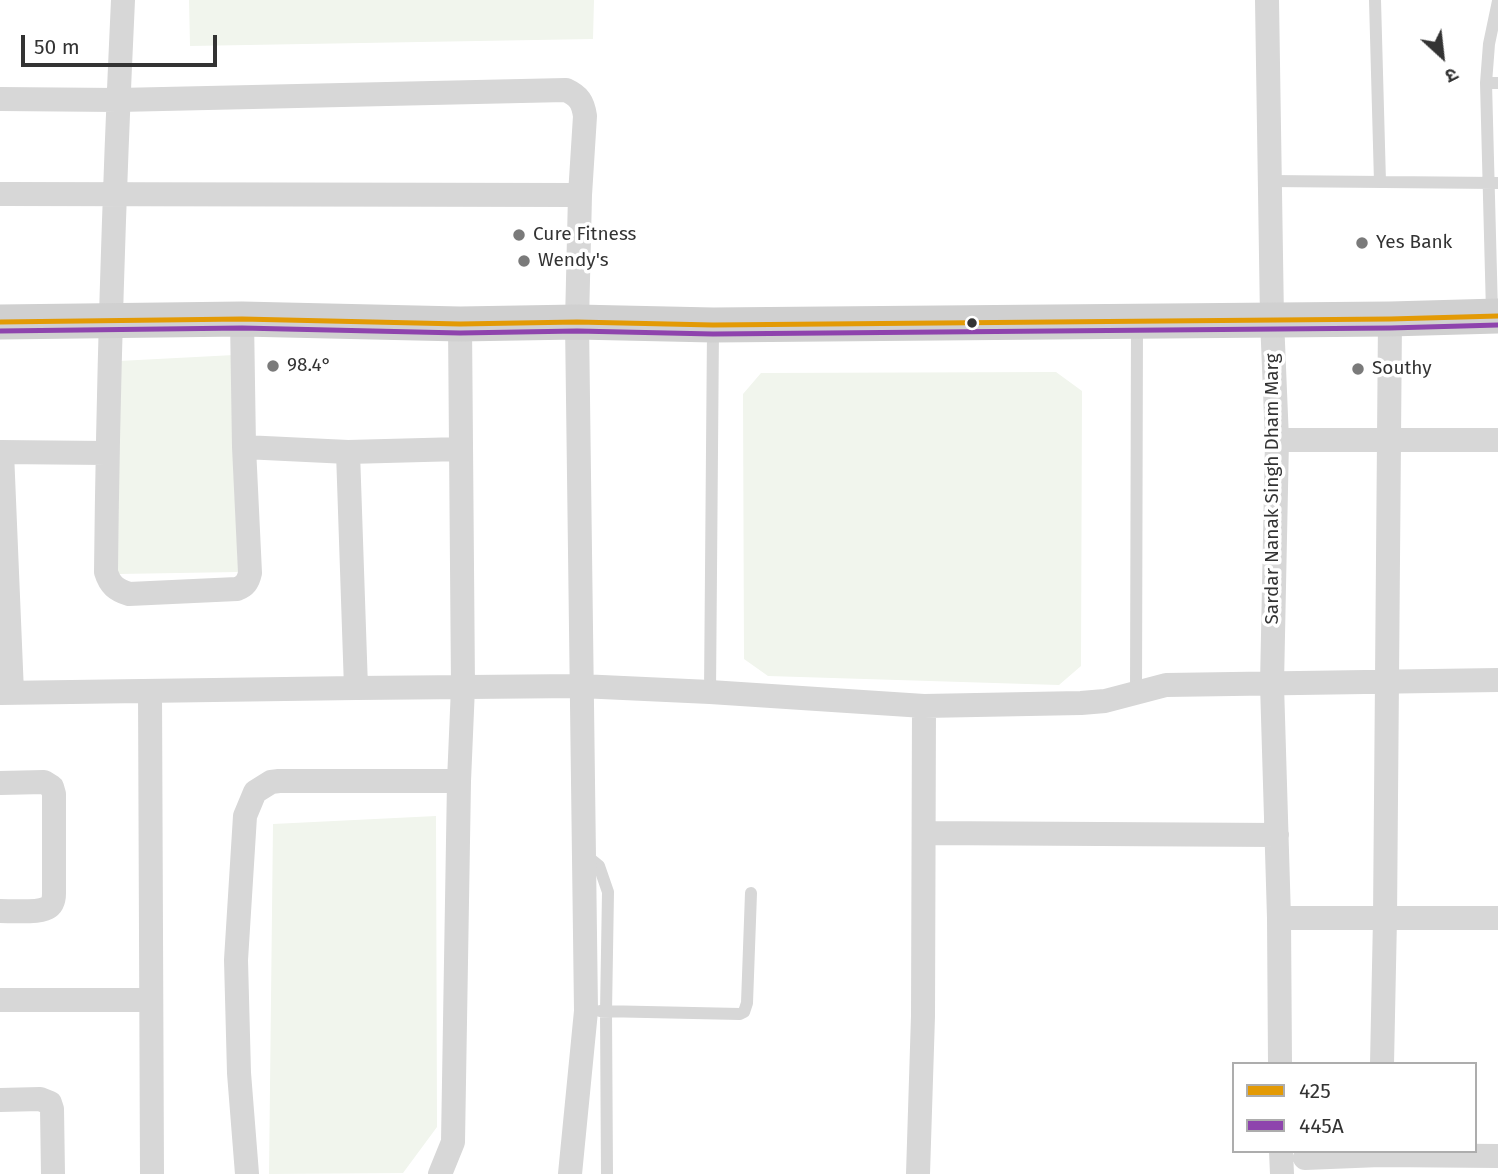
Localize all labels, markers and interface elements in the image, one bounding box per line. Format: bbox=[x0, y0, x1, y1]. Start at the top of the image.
scale bar bbox=[24, 21, 220, 65]
north arrow bbox=[1407, 21, 1477, 91]
text: 50 m bbox=[34, 34, 80, 60]
text: उ bbox=[1442, 62, 1462, 88]
place label: Cure Fitness bbox=[533, 224, 636, 246]
marker: Cure Fitness bbox=[511, 227, 527, 243]
place label: Yes Bank bbox=[1376, 232, 1452, 254]
marker: Yes Bank bbox=[1354, 235, 1370, 251]
place label: Wendy's bbox=[538, 250, 609, 272]
marker: Wendy's bbox=[516, 253, 532, 269]
unlabelled marker bbox=[965, 316, 979, 330]
street label: Sardar Nanak Singh Dham Marg bbox=[1262, 353, 1284, 625]
place label: 98.4° bbox=[287, 355, 331, 377]
marker: 98.4° bbox=[265, 358, 281, 374]
place label: Southy bbox=[1372, 358, 1432, 380]
marker: Southy bbox=[1350, 361, 1366, 377]
legend bbox=[1232, 1062, 1477, 1153]
text: 425 bbox=[1299, 1078, 1331, 1104]
text: 445A bbox=[1299, 1113, 1344, 1139]

